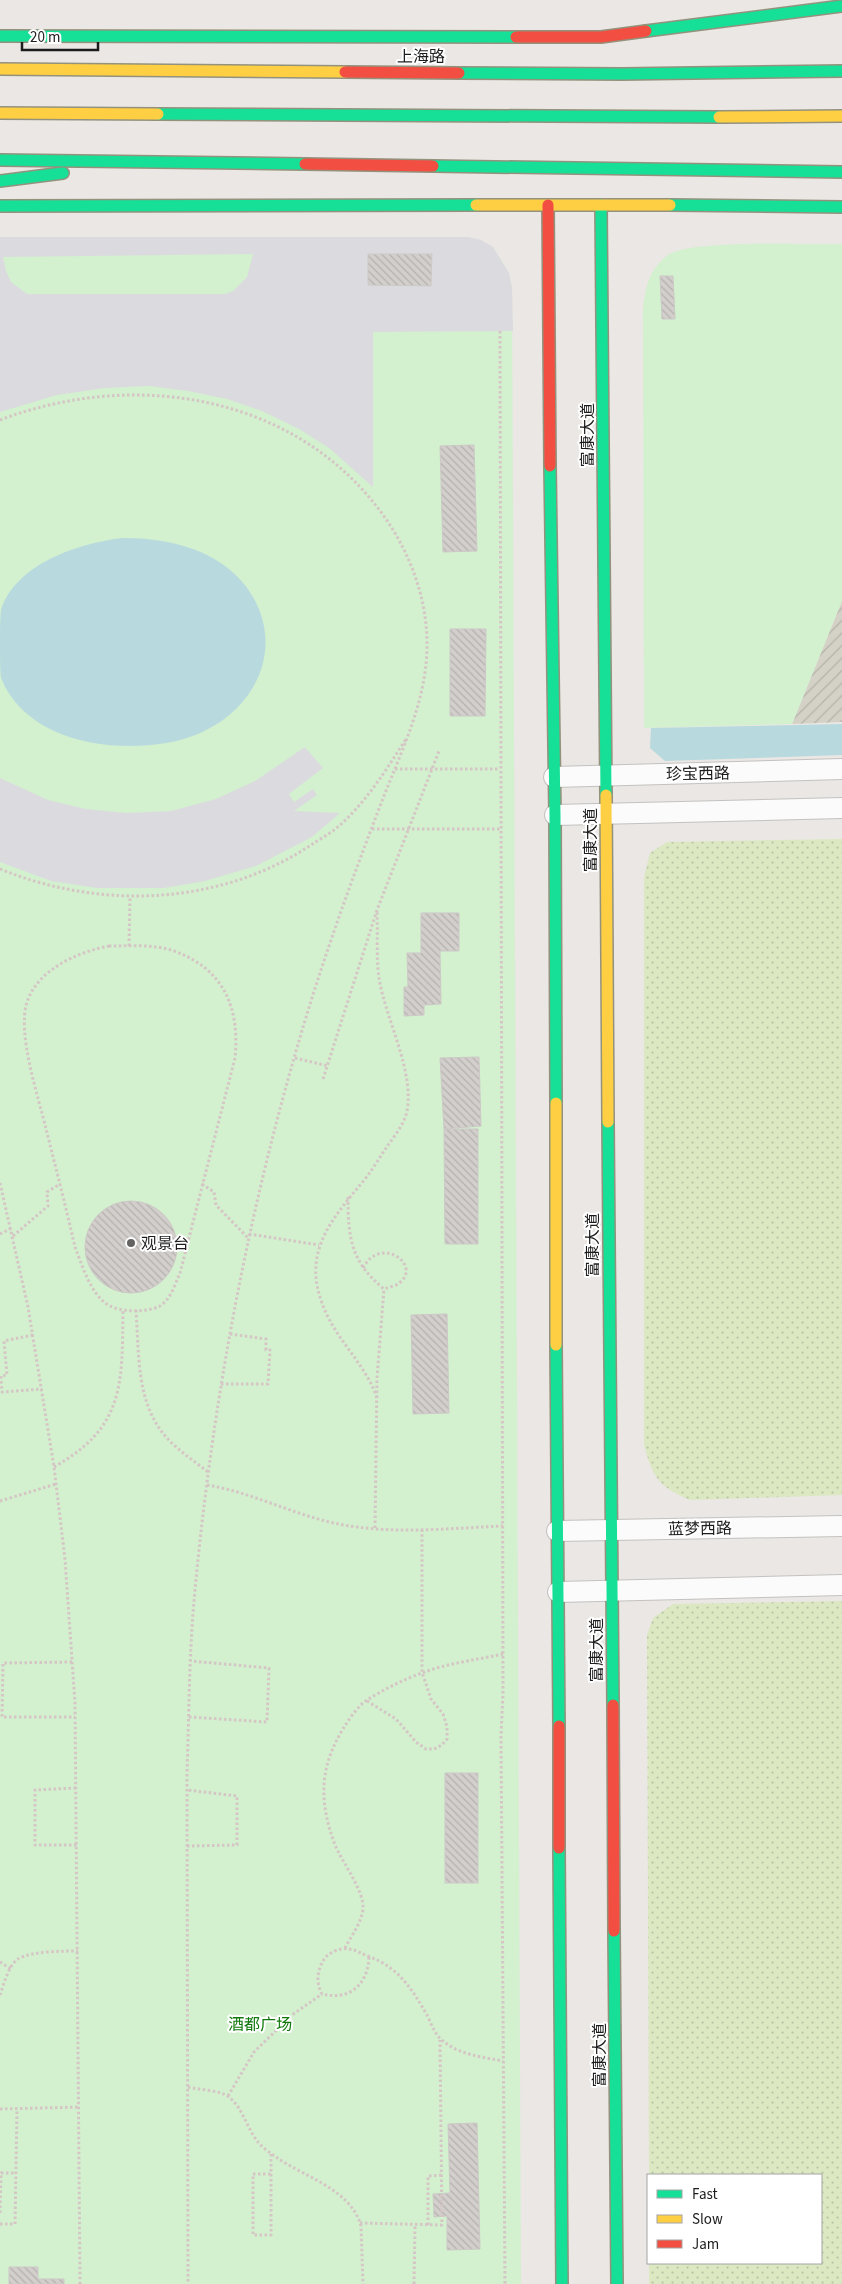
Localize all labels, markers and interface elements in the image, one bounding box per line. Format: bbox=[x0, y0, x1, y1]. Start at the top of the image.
scale bar bbox=[22, 20, 99, 52]
text: 20 m bbox=[30, 27, 60, 48]
street label: 上海路 bbox=[397, 46, 445, 68]
street label: 富康大道 bbox=[577, 403, 599, 467]
street label: 珍宝西路 bbox=[666, 762, 730, 786]
street label: 富康大道 bbox=[580, 808, 602, 872]
street label: 富康大道 bbox=[582, 1213, 604, 1277]
place label: 观景台 bbox=[141, 1233, 189, 1255]
marker: 观景台 bbox=[125, 1237, 137, 1249]
street label: 蓝梦西路 bbox=[668, 1517, 732, 1541]
street label: 富康大道 bbox=[586, 1618, 608, 1682]
park label: 酒都广场 bbox=[228, 2014, 292, 2036]
street label: 富康大道 bbox=[589, 2023, 611, 2087]
legend bbox=[647, 2174, 822, 2264]
text: Fast bbox=[692, 2184, 718, 2205]
text: Slow bbox=[692, 2209, 723, 2230]
text: Jam bbox=[692, 2234, 719, 2255]

